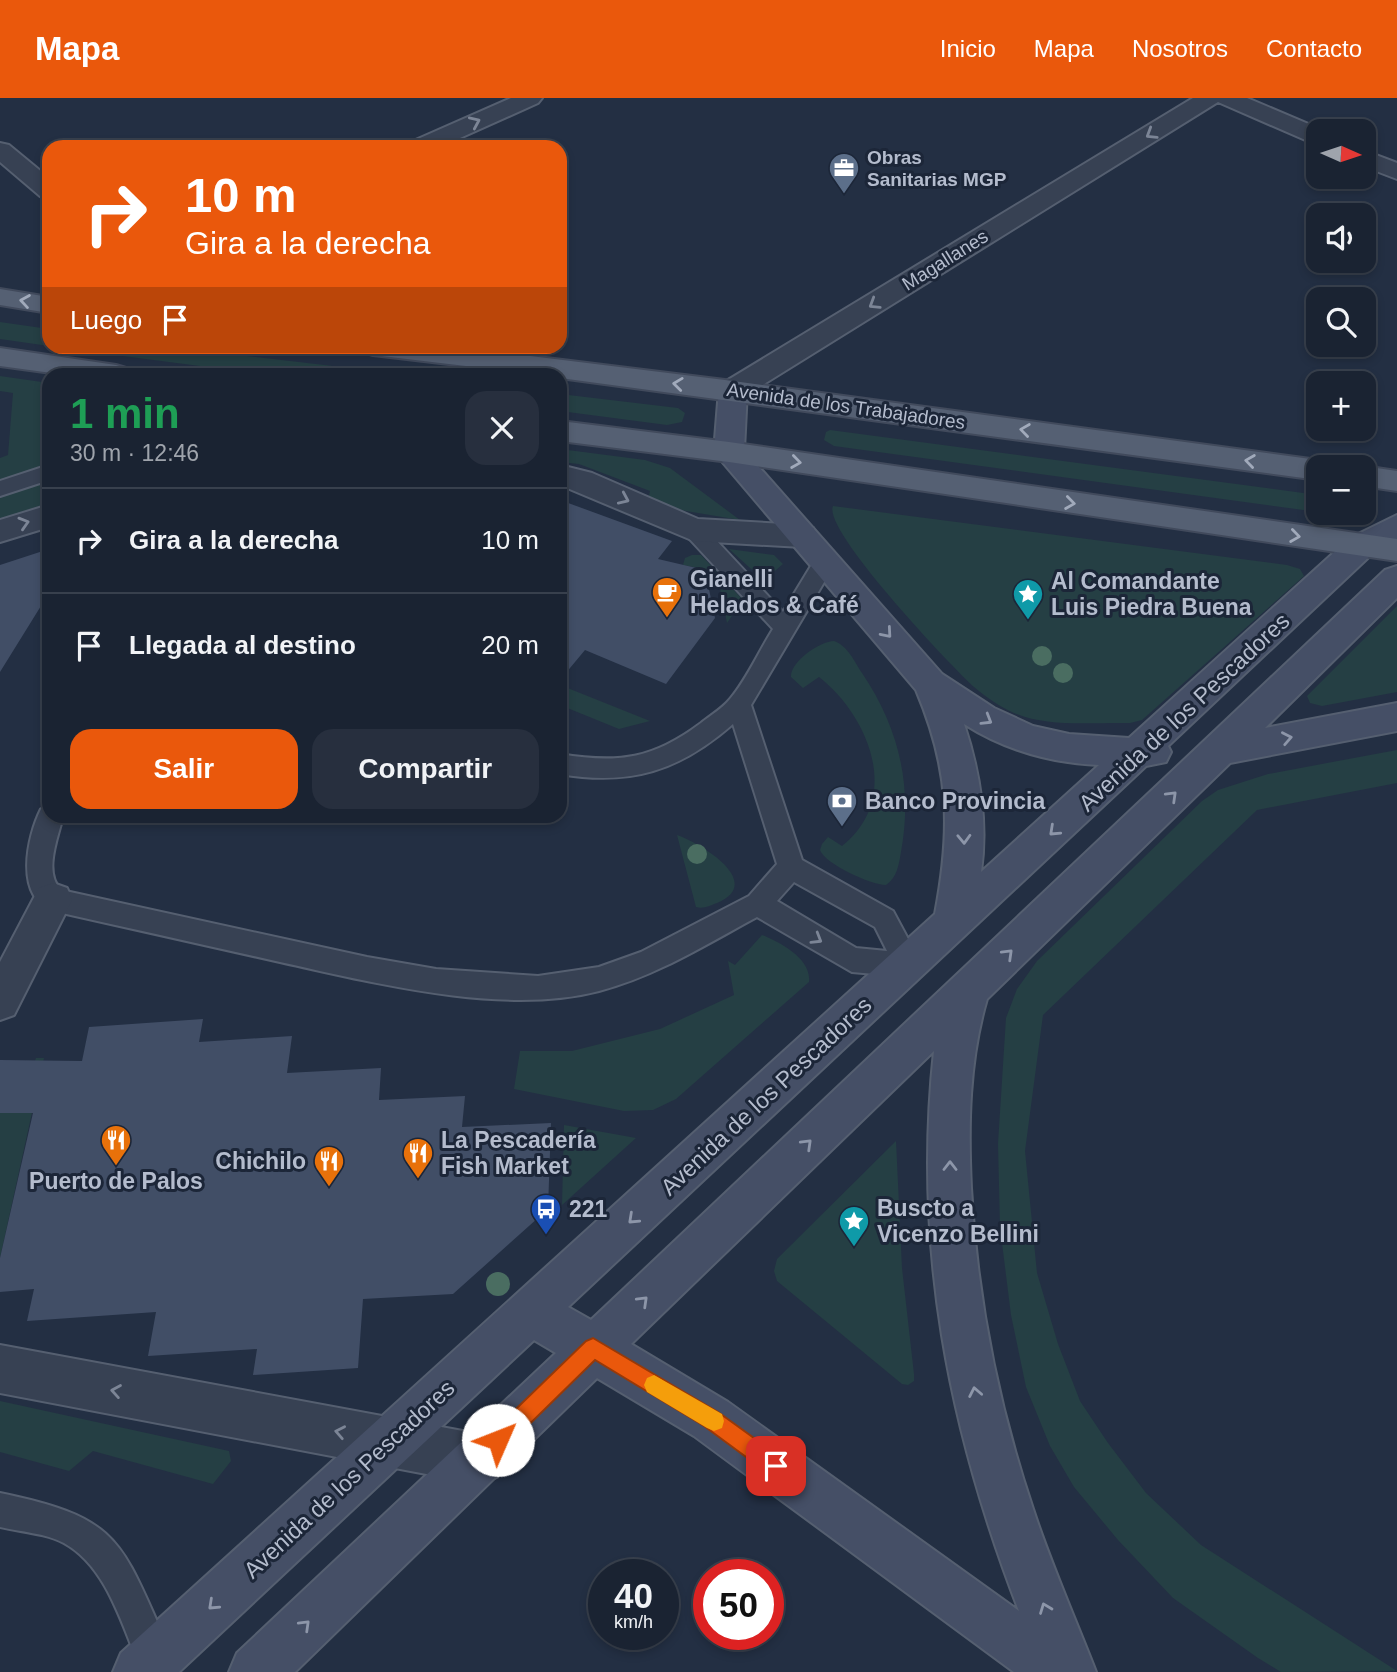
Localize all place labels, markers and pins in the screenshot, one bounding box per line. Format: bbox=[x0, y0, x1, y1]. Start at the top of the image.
place label: Obras Sanitarias MGP bbox=[867, 147, 1007, 190]
office icon: Obras Sanitarias MGP bbox=[827, 151, 861, 195]
place label: Gianelli Helados & Café bbox=[690, 566, 859, 618]
place label: Al Comandante Luis Piedra Buena bbox=[1051, 568, 1252, 620]
cafe icon: Gianelli Helados & Café bbox=[650, 575, 684, 619]
place icon: Al Comandante Luis Piedra Buena bbox=[1011, 577, 1045, 621]
bank icon: Banco Provincia bbox=[825, 784, 859, 828]
place label: Banco Provincia bbox=[865, 788, 1045, 814]
restaurant icon: Puerto de Palos bbox=[99, 1123, 133, 1167]
place label: La Pescadería Fish Market bbox=[441, 1127, 596, 1179]
restaurant icon: La Pescadería Fish Market bbox=[401, 1136, 435, 1180]
restaurant icon: Chichilo bbox=[312, 1144, 346, 1188]
place label: Chichilo bbox=[215, 1148, 306, 1174]
place label: Puerto de Palos bbox=[29, 1168, 203, 1194]
bus stop icon: 221 bbox=[529, 1192, 563, 1236]
place label: Buscto a Vicenzo Bellini bbox=[877, 1195, 1039, 1247]
place label: 221 bbox=[569, 1196, 608, 1222]
place icon: Buscto a Vicenzo Bellini bbox=[837, 1204, 871, 1248]
pin bbox=[746, 1436, 806, 1496]

